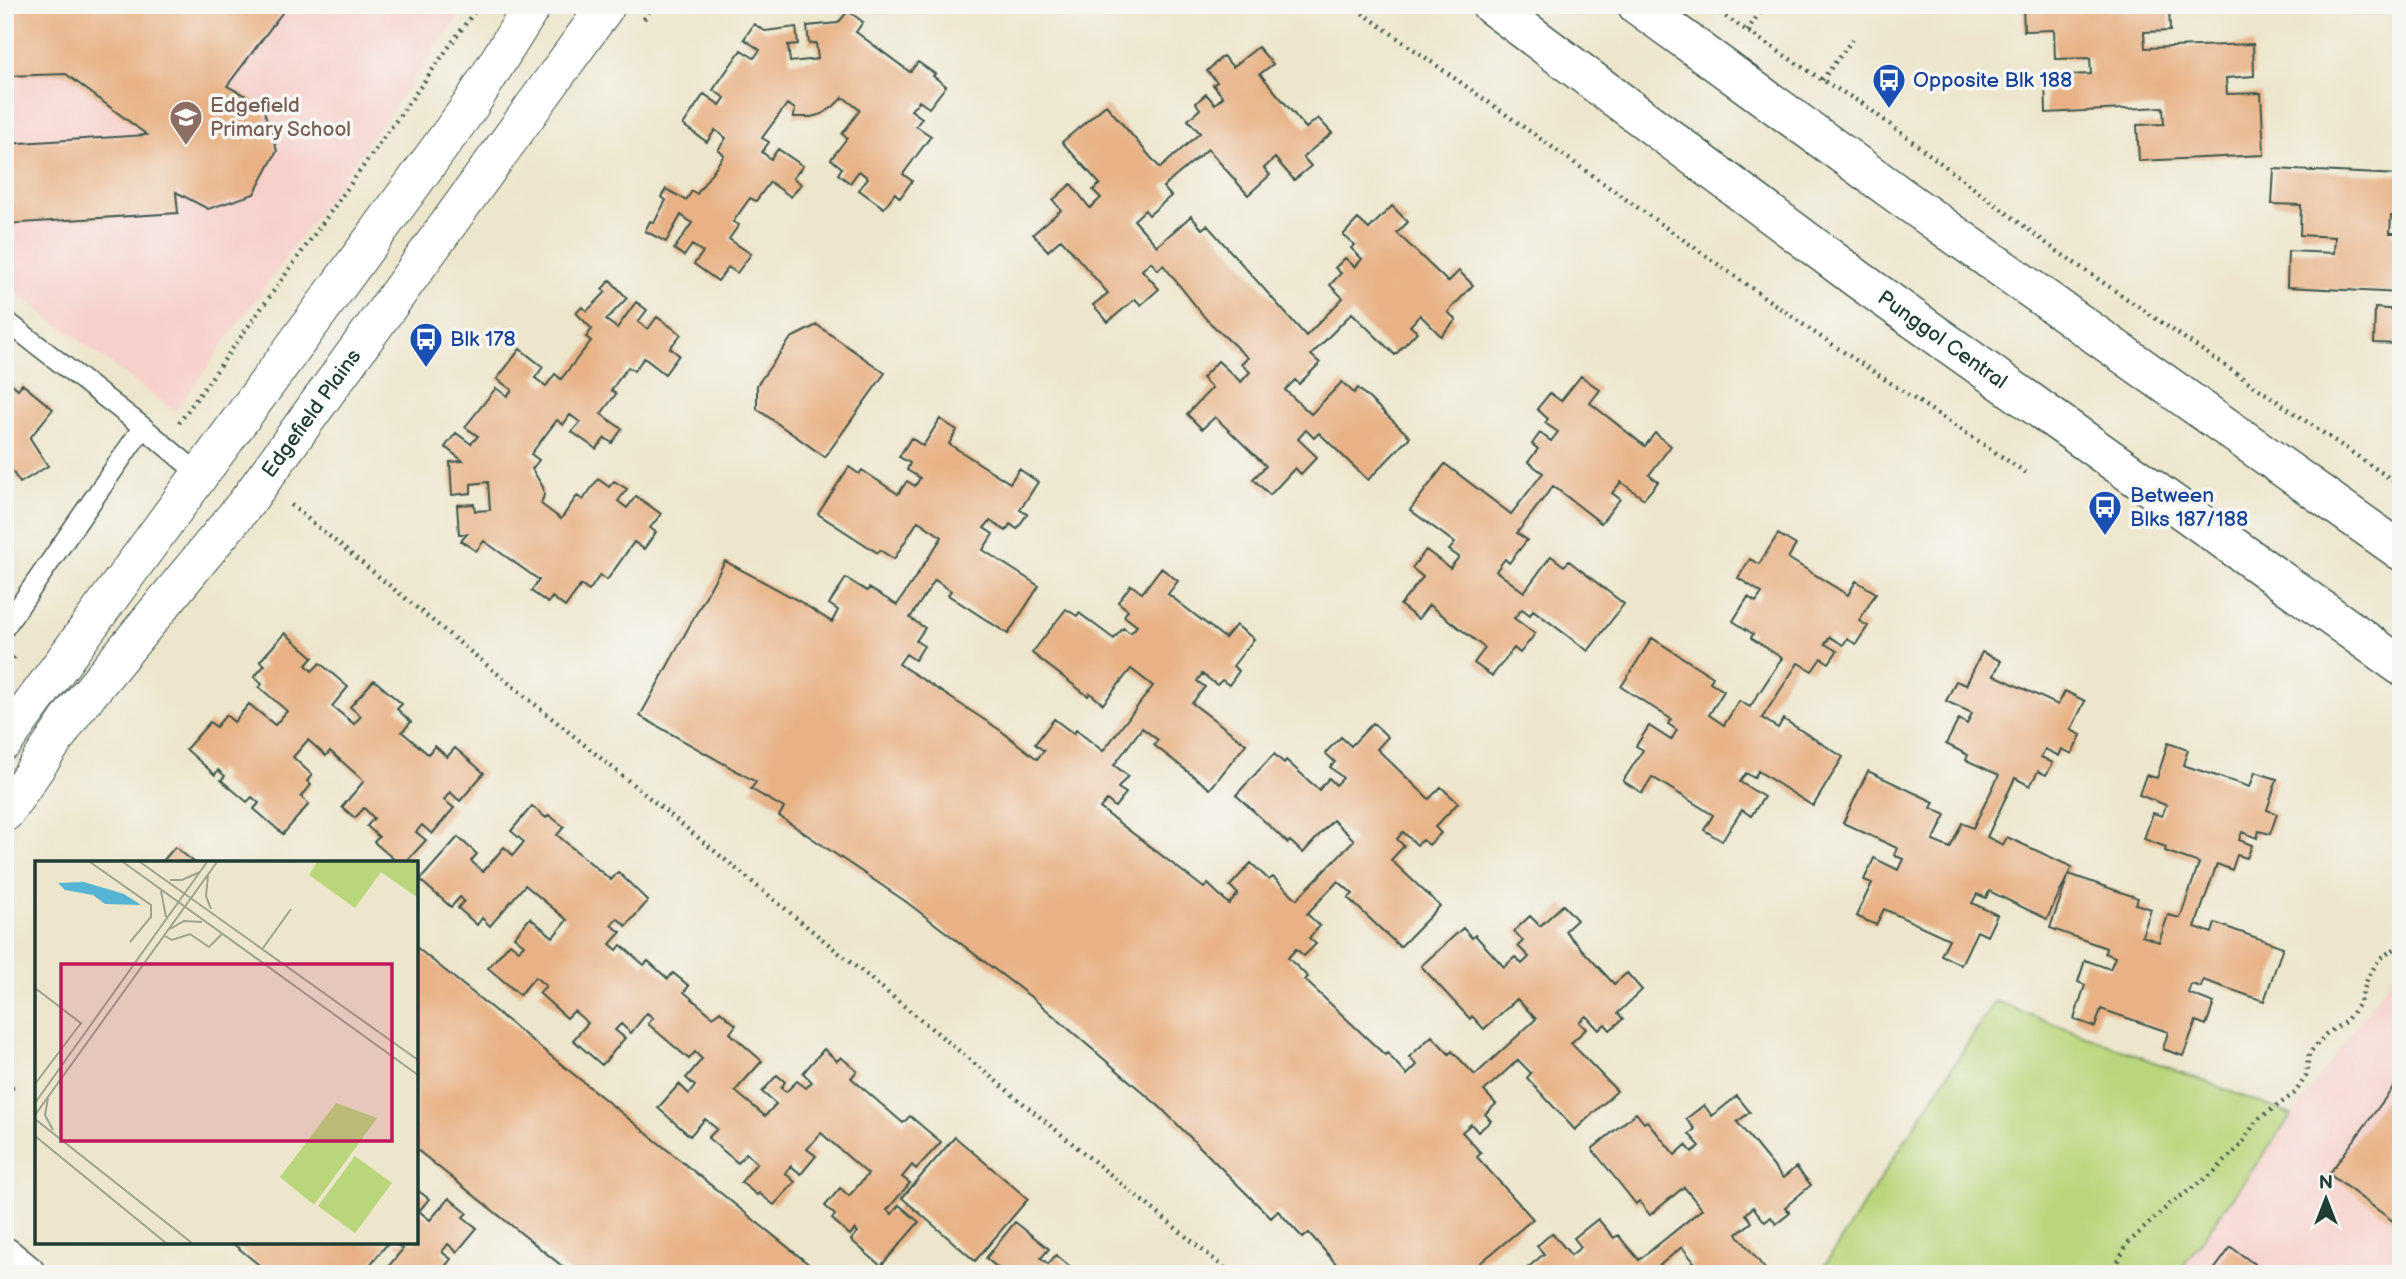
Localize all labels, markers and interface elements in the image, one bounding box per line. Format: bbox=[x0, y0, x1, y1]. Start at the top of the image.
bus stop icon: Opposite Blk 188 bbox=[1870, 61, 1908, 110]
place label: Opposite Blk 188 bbox=[1913, 68, 2072, 93]
place label: Edgefield Primary School bbox=[210, 93, 351, 142]
school or university icon: Edgefield Primary School bbox=[167, 98, 205, 147]
street label: Punggol Central bbox=[1873, 285, 2012, 394]
bus stop icon: Blk 178 bbox=[407, 320, 445, 369]
place label: Blk 178 bbox=[450, 327, 516, 352]
street label: Edgefield Plains bbox=[256, 344, 366, 482]
place label: Between Blks 187/188 bbox=[2130, 483, 2248, 532]
bus stop icon: Between Blks 187/188 bbox=[2086, 488, 2124, 537]
inset map bbox=[35, 861, 418, 1244]
north arrow bbox=[2290, 1164, 2360, 1234]
text: N bbox=[2319, 1172, 2333, 1195]

